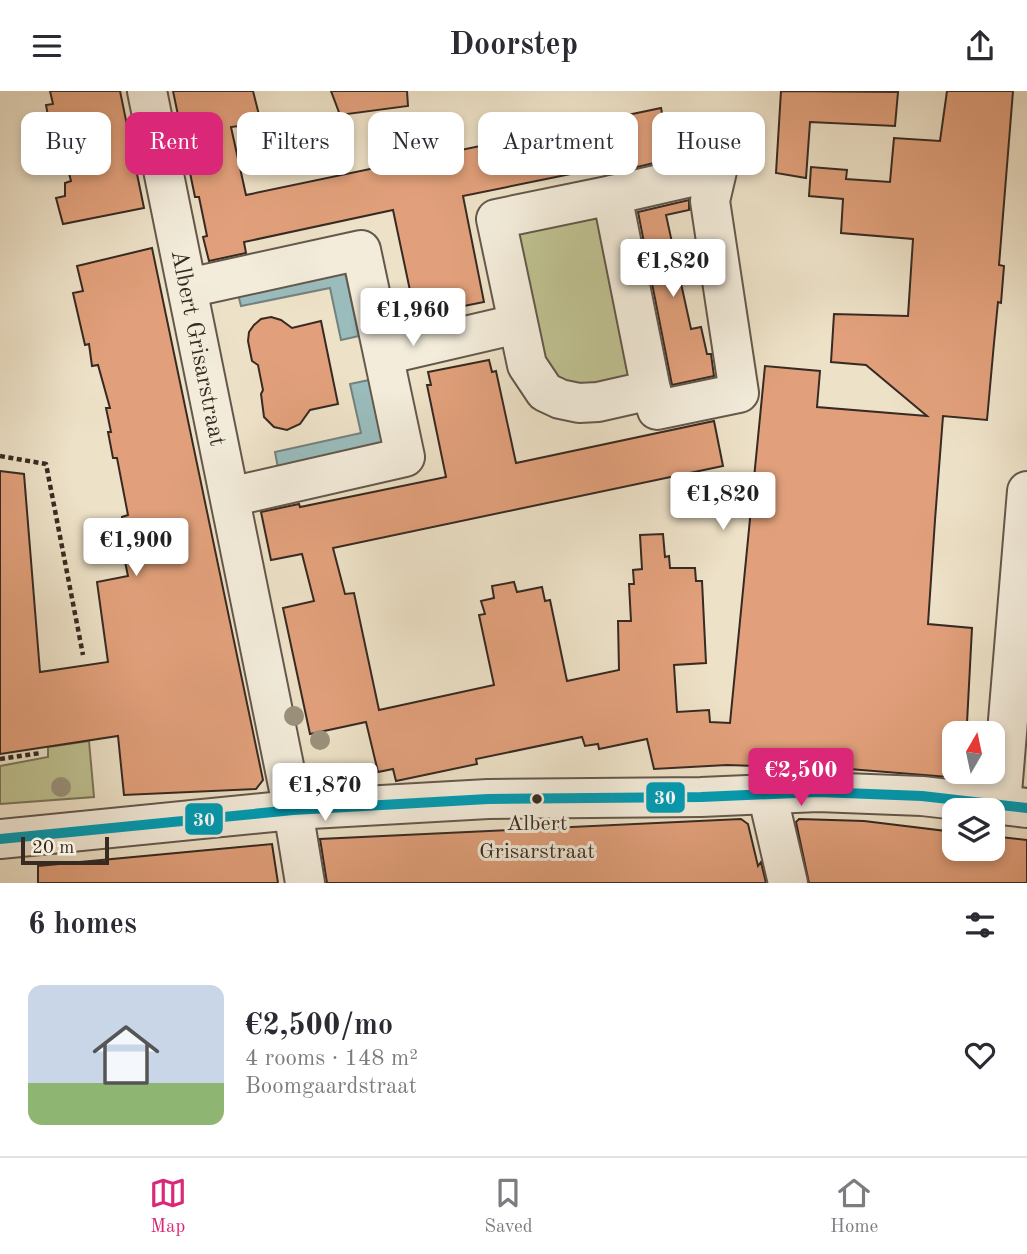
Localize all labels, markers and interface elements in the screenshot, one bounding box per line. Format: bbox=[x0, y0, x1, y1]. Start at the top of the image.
icon: menu bbox=[28, 27, 66, 65]
icon: share bbox=[961, 27, 999, 65]
text: Doorstep bbox=[449, 30, 578, 62]
chip: Buy bbox=[21, 112, 111, 175]
chip: Rent bbox=[125, 112, 223, 175]
chip: Filters bbox=[237, 112, 354, 175]
chip: New bbox=[368, 112, 464, 175]
chip: Apartment bbox=[478, 112, 638, 175]
chip: House bbox=[652, 112, 765, 175]
pin: €1,820 bbox=[616, 239, 730, 299]
street label: Albert Grisarstraat bbox=[166, 248, 229, 448]
text: €1,820 bbox=[636, 250, 710, 273]
pin: €1,960 bbox=[356, 289, 470, 348]
text: €1,960 bbox=[376, 299, 450, 322]
pin: €1,820 bbox=[666, 473, 780, 532]
text: €1,820 bbox=[686, 483, 760, 506]
pin: €1,900 bbox=[79, 519, 193, 578]
text: €1,900 bbox=[99, 529, 173, 552]
north arrow bbox=[942, 721, 1004, 784]
map controls bbox=[942, 721, 1005, 861]
pin: €2,500 bbox=[744, 749, 858, 808]
text: €2,500 bbox=[764, 759, 838, 782]
pin: €1,870 bbox=[268, 763, 382, 823]
text: €1,870 bbox=[288, 774, 362, 797]
line badge: 30 bbox=[645, 781, 686, 814]
text: 30 bbox=[654, 790, 676, 809]
marker: Albert Grisarstraat bbox=[530, 792, 544, 806]
button: layers bbox=[942, 798, 1005, 861]
line badge: 30 bbox=[184, 802, 224, 836]
text: 30 bbox=[193, 812, 215, 831]
place label: Albert Grisarstraat bbox=[479, 813, 595, 863]
scale bar bbox=[21, 834, 108, 866]
text: 20 m bbox=[32, 839, 74, 858]
icon: filters bbox=[961, 906, 999, 944]
text: 6 homes bbox=[28, 910, 137, 940]
text: €2,500/mo bbox=[245, 1011, 393, 1041]
icon: home bbox=[84, 1013, 168, 1097]
icon: heart bbox=[961, 1036, 999, 1074]
text: 4 rooms · 148 m² bbox=[245, 1047, 418, 1070]
text: Boomgaardstraat bbox=[245, 1075, 417, 1098]
tab: Map bbox=[149, 1174, 187, 1239]
tab: Saved bbox=[484, 1174, 533, 1239]
tab: Home bbox=[830, 1174, 878, 1239]

